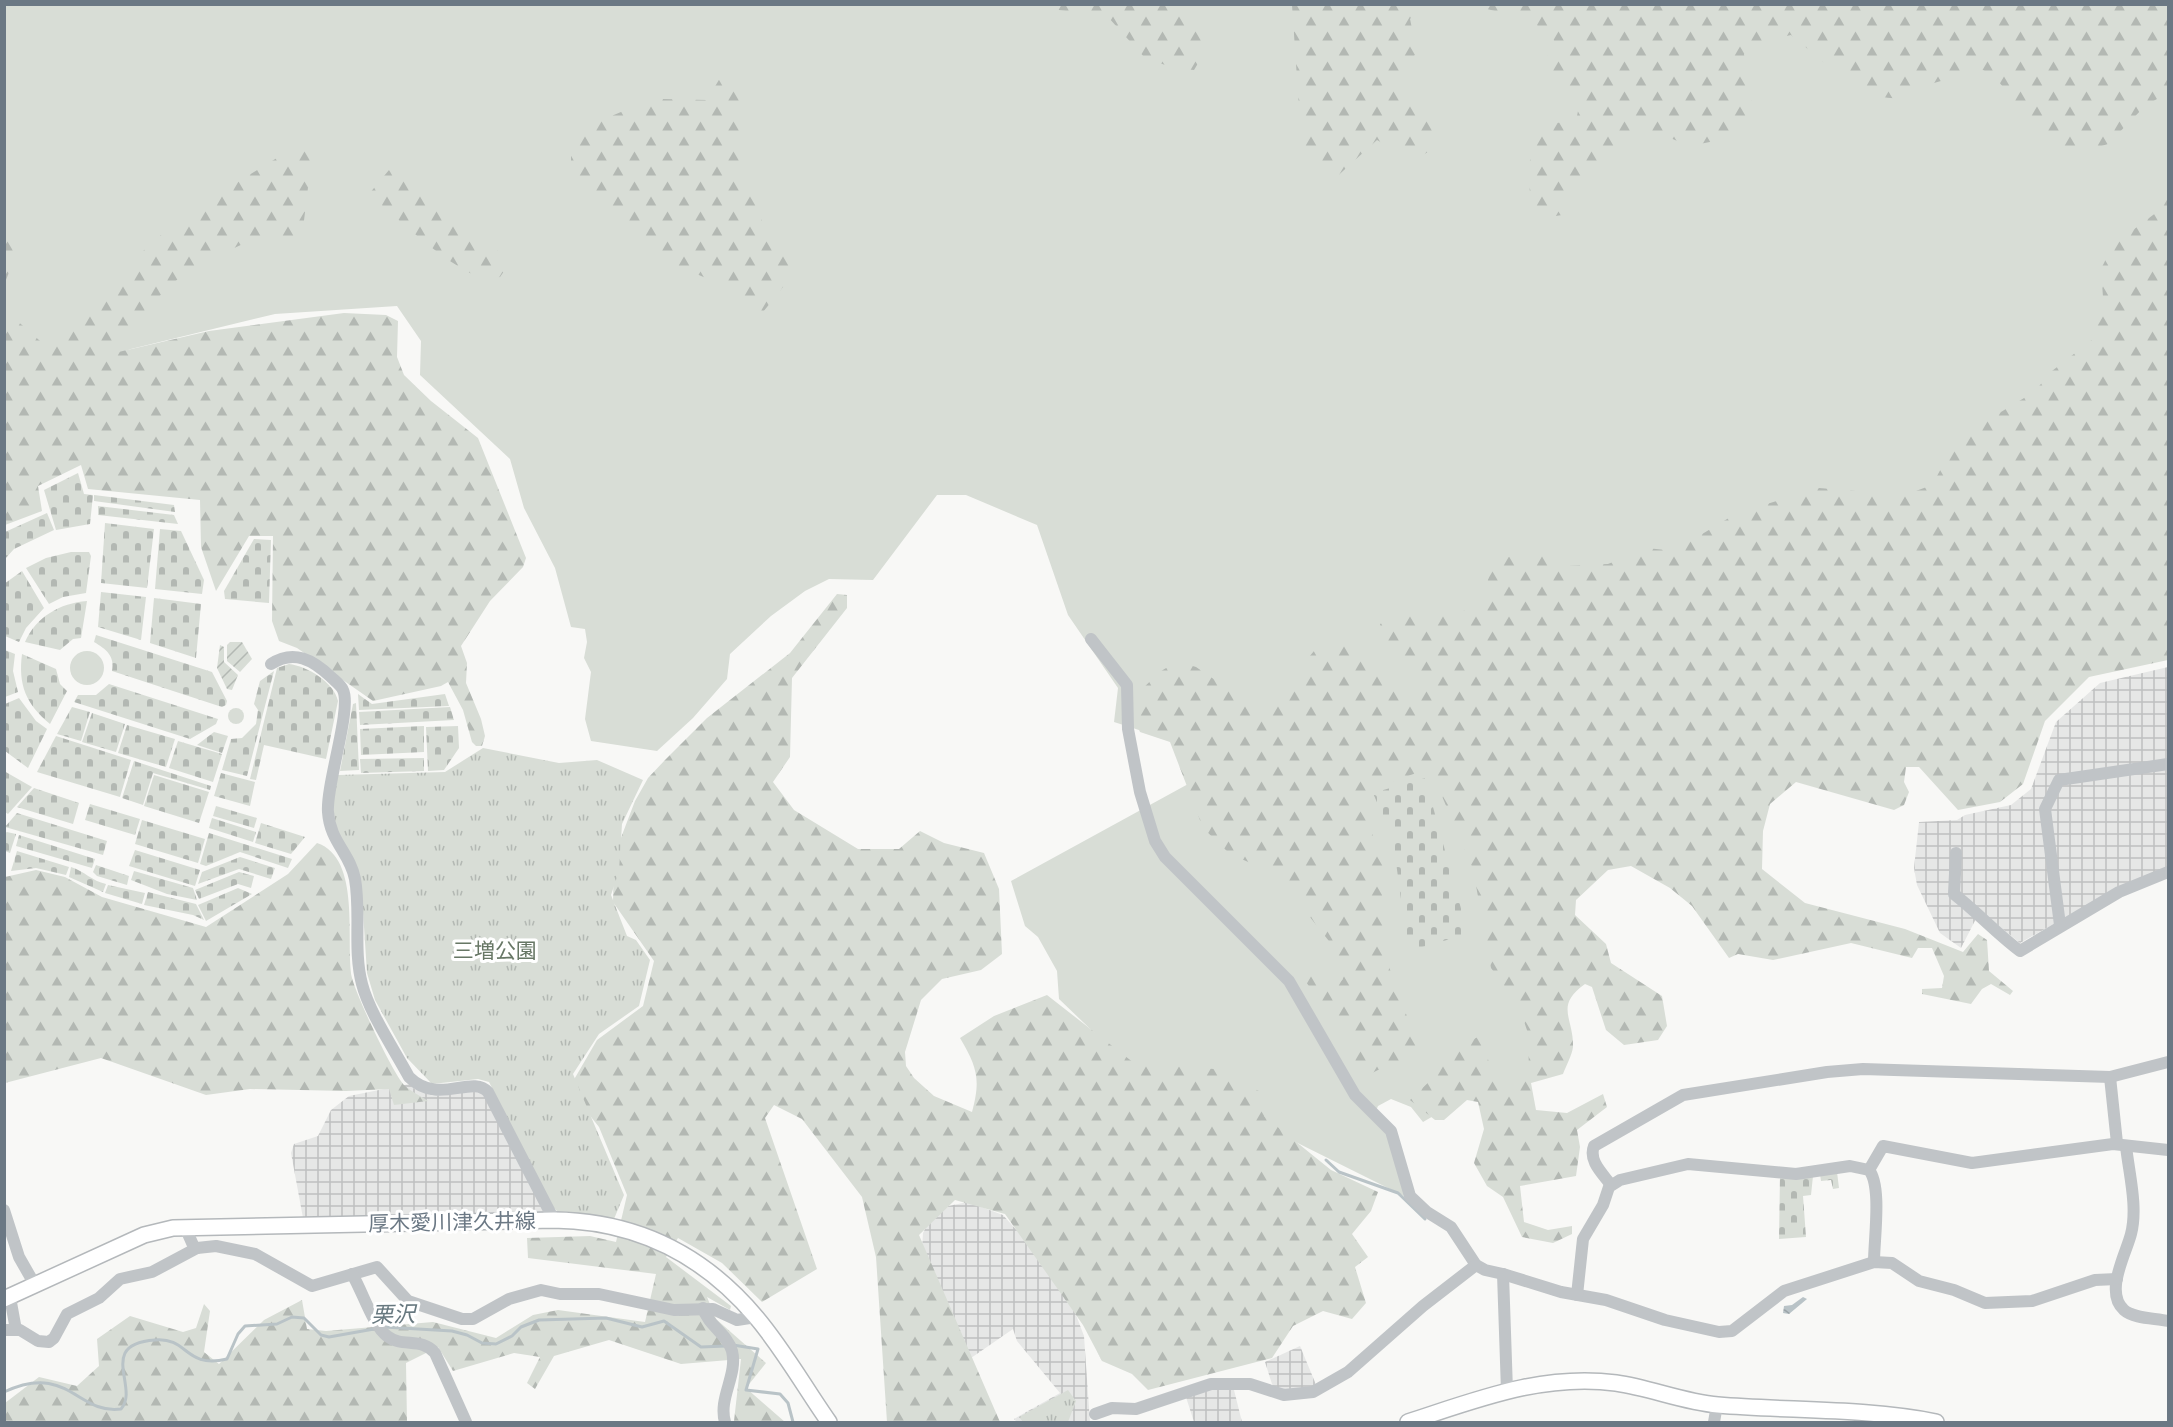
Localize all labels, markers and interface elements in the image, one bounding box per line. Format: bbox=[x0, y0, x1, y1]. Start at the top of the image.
park label: 三増公園 bbox=[453, 937, 537, 964]
street label: 厚木愛川津久井線 bbox=[368, 1207, 536, 1237]
water label: 栗沢 bbox=[371, 1300, 418, 1328]

